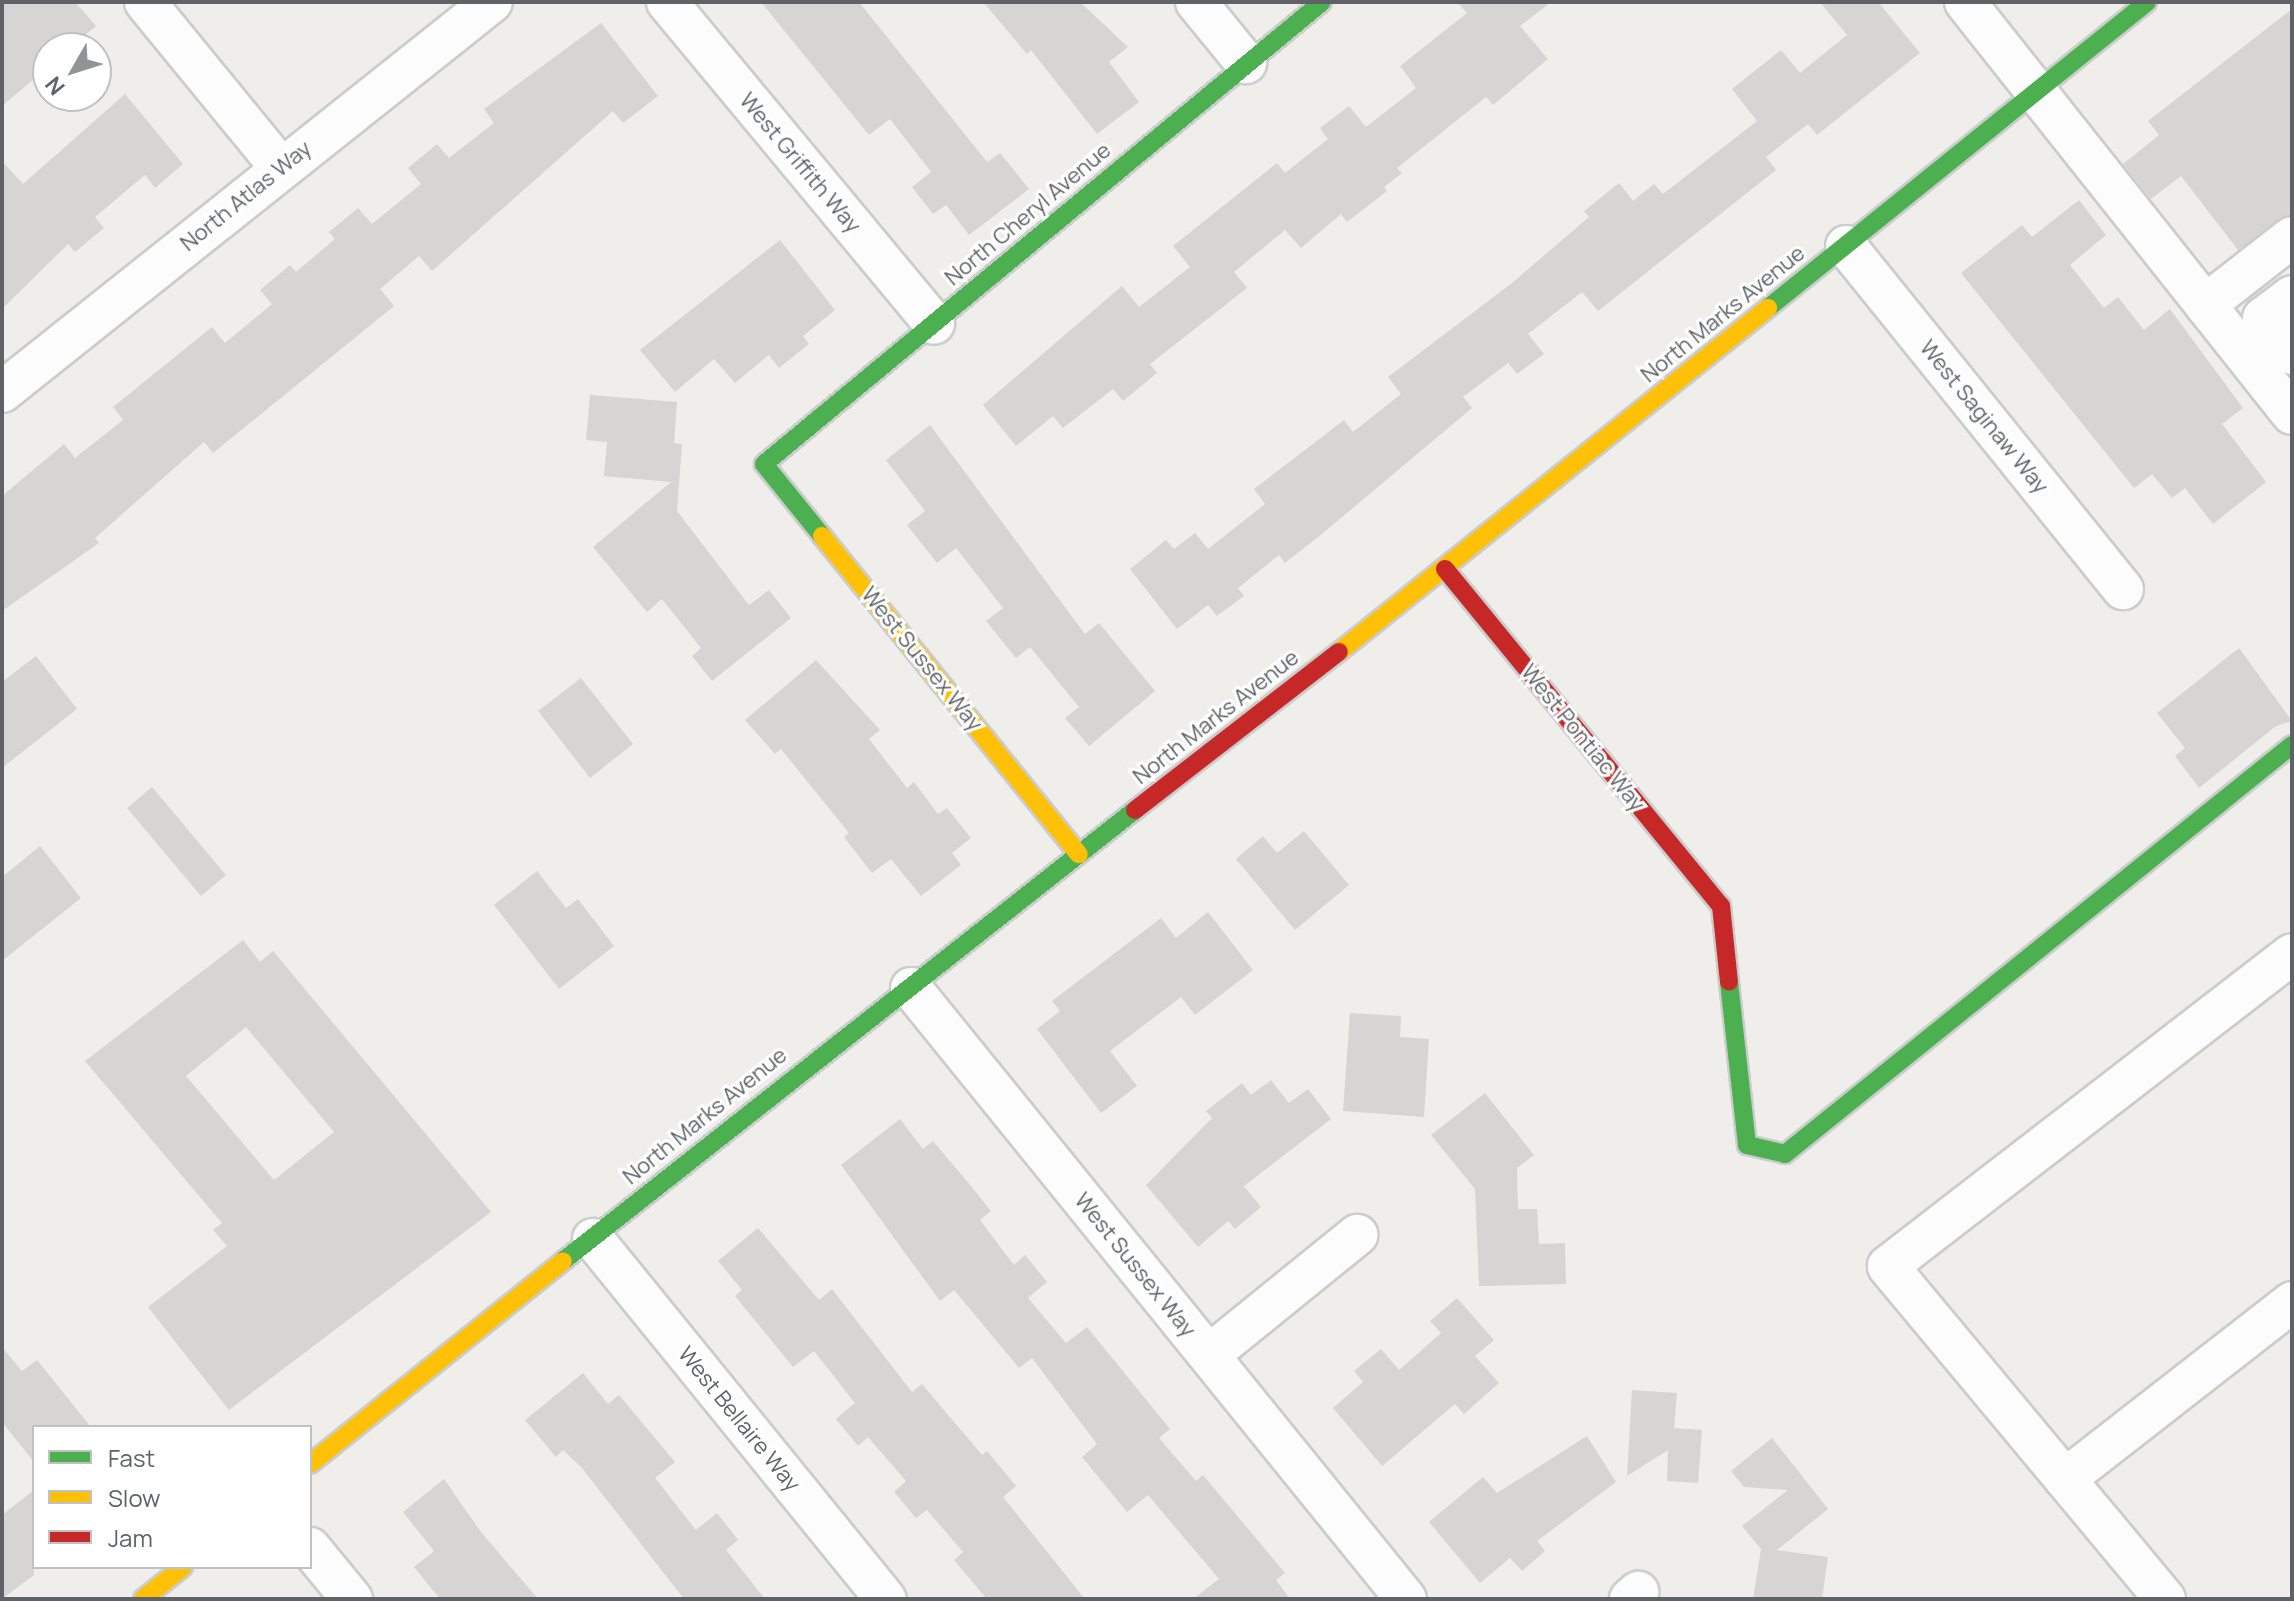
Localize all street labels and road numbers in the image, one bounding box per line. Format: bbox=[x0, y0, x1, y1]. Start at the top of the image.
street label: West Griffith Way bbox=[734, 88, 866, 238]
street label: North Atlas Way bbox=[175, 135, 317, 257]
street label: North Cheryl Avenue bbox=[940, 137, 1116, 291]
street label: North Marks Avenue bbox=[1636, 240, 1810, 388]
street label: West Saginaw Way bbox=[1914, 335, 2054, 499]
street label: West Sussex Way bbox=[856, 582, 988, 736]
street label: North Marks Avenue bbox=[1128, 644, 1304, 790]
street label: West Pontiac Way bbox=[1516, 659, 1650, 817]
street label: North Marks Avenue bbox=[618, 1042, 792, 1190]
street label: West Sussex Way bbox=[1069, 1188, 1201, 1342]
street label: West Bellaire Way bbox=[673, 1341, 805, 1497]

